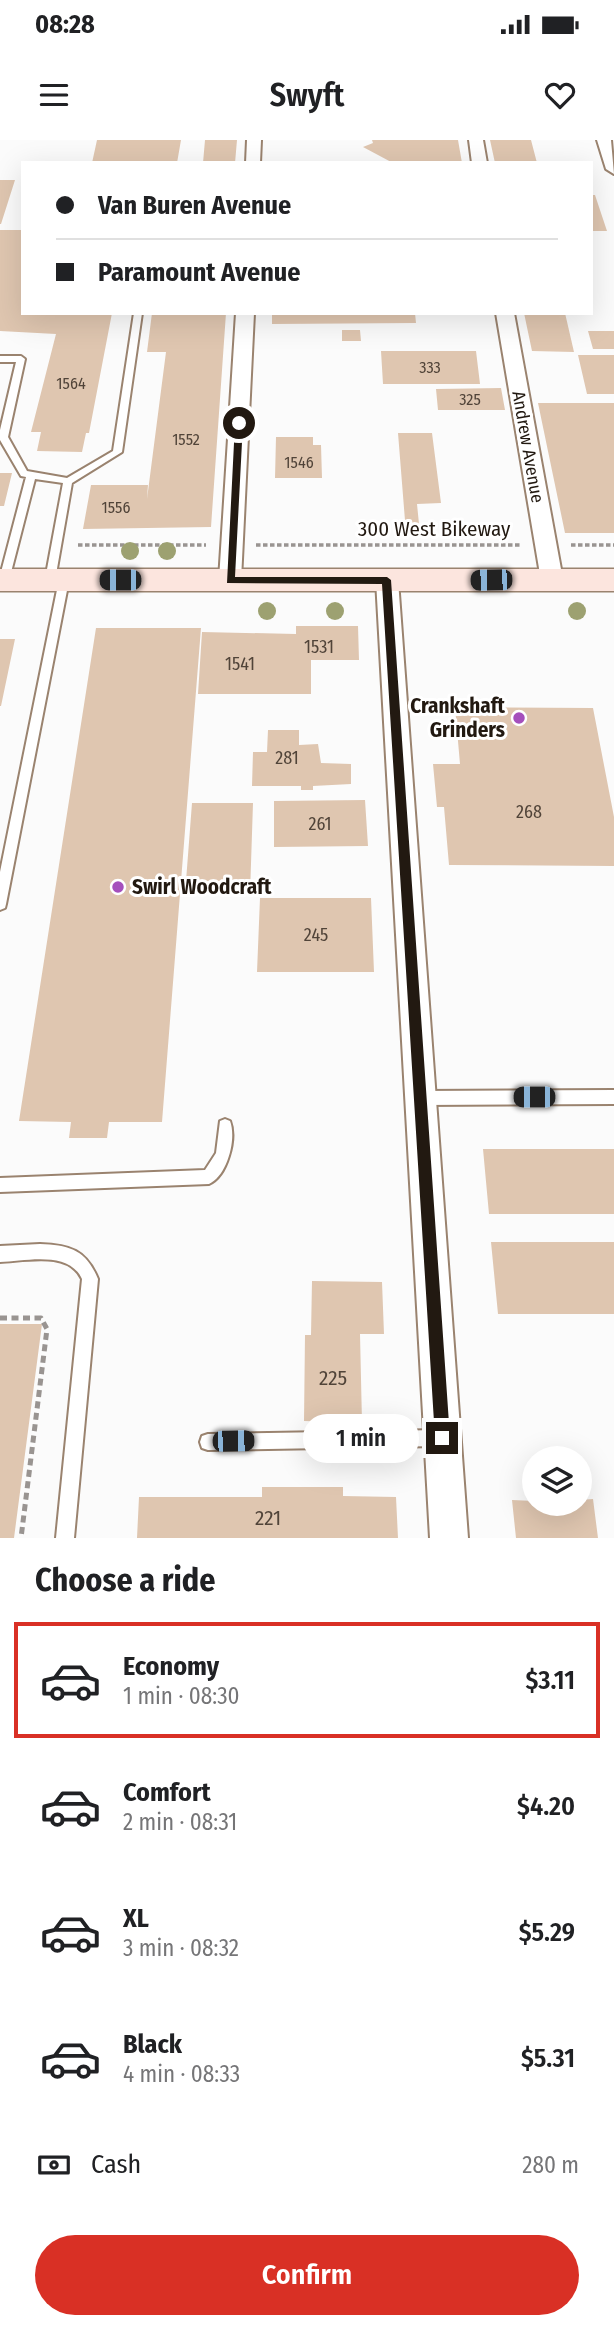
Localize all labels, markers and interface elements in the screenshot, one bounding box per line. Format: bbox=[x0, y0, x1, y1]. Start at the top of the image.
text: 08:28 bbox=[35, 9, 95, 40]
icon: menu bbox=[35, 76, 73, 114]
text: Swyft bbox=[270, 76, 344, 114]
icon: heart bbox=[541, 76, 579, 114]
text: Van Buren Avenue bbox=[98, 190, 291, 221]
text: Paramount Avenue bbox=[98, 257, 301, 288]
house number: 333 bbox=[419, 358, 441, 377]
house number: 1564 bbox=[56, 374, 86, 393]
street label: Andrew Avenue bbox=[507, 389, 549, 505]
house number: 325 bbox=[459, 390, 481, 409]
route start bbox=[223, 407, 255, 439]
house number: 1552 bbox=[172, 430, 200, 449]
house number: 1546 bbox=[284, 453, 314, 472]
house number: 1556 bbox=[102, 498, 130, 517]
street label: 300 West Bikeway bbox=[358, 516, 511, 542]
car bbox=[470, 569, 513, 591]
car bbox=[100, 570, 142, 591]
house number: 1531 bbox=[304, 636, 334, 658]
house number: 1541 bbox=[225, 653, 255, 675]
place label: Crankshaft Grinders bbox=[410, 693, 506, 743]
marker: Crankshaft Grinders bbox=[511, 710, 527, 726]
house number: 281 bbox=[275, 747, 299, 769]
house number: 268 bbox=[516, 801, 542, 823]
house number: 261 bbox=[308, 813, 332, 835]
place label: Swirl Woodcraft bbox=[132, 874, 272, 900]
marker: Swirl Woodcraft bbox=[110, 879, 126, 895]
house number: 245 bbox=[304, 924, 328, 946]
car bbox=[514, 1087, 556, 1108]
house number: 225 bbox=[319, 1365, 347, 1391]
callout: 1 min bbox=[302, 1414, 418, 1462]
route end bbox=[426, 1422, 458, 1454]
text: 1 min bbox=[336, 1424, 386, 1452]
car bbox=[212, 1430, 255, 1452]
map controls bbox=[522, 1446, 592, 1516]
button: layers bbox=[522, 1446, 592, 1516]
house number: 221 bbox=[255, 1505, 281, 1531]
text: Choose a ride bbox=[35, 1561, 216, 1599]
icon: car bbox=[39, 1649, 102, 1712]
text: Economy bbox=[123, 1651, 219, 1682]
text: $3.11 bbox=[525, 1665, 575, 1696]
text: 1 min · 08:30 bbox=[123, 1682, 240, 1710]
icon: car bbox=[39, 1775, 102, 1838]
text: Comfort bbox=[123, 1777, 211, 1808]
text: $4.20 bbox=[517, 1791, 575, 1822]
text: 2 min · 08:31 bbox=[123, 1808, 237, 1836]
icon: car bbox=[39, 1901, 102, 1964]
text: XL bbox=[123, 1903, 149, 1934]
text: $5.29 bbox=[519, 1917, 575, 1948]
text: 3 min · 08:32 bbox=[123, 1934, 239, 1962]
icon: car bbox=[39, 2027, 102, 2090]
text: Black bbox=[123, 2029, 182, 2060]
text: $5.31 bbox=[521, 2043, 575, 2074]
text: 4 min · 08:33 bbox=[123, 2060, 240, 2088]
icon: cash bbox=[35, 2146, 73, 2184]
text: Cash bbox=[91, 2149, 141, 2180]
text: 280 m bbox=[522, 2151, 579, 2179]
button: Confirm bbox=[35, 2235, 579, 2315]

